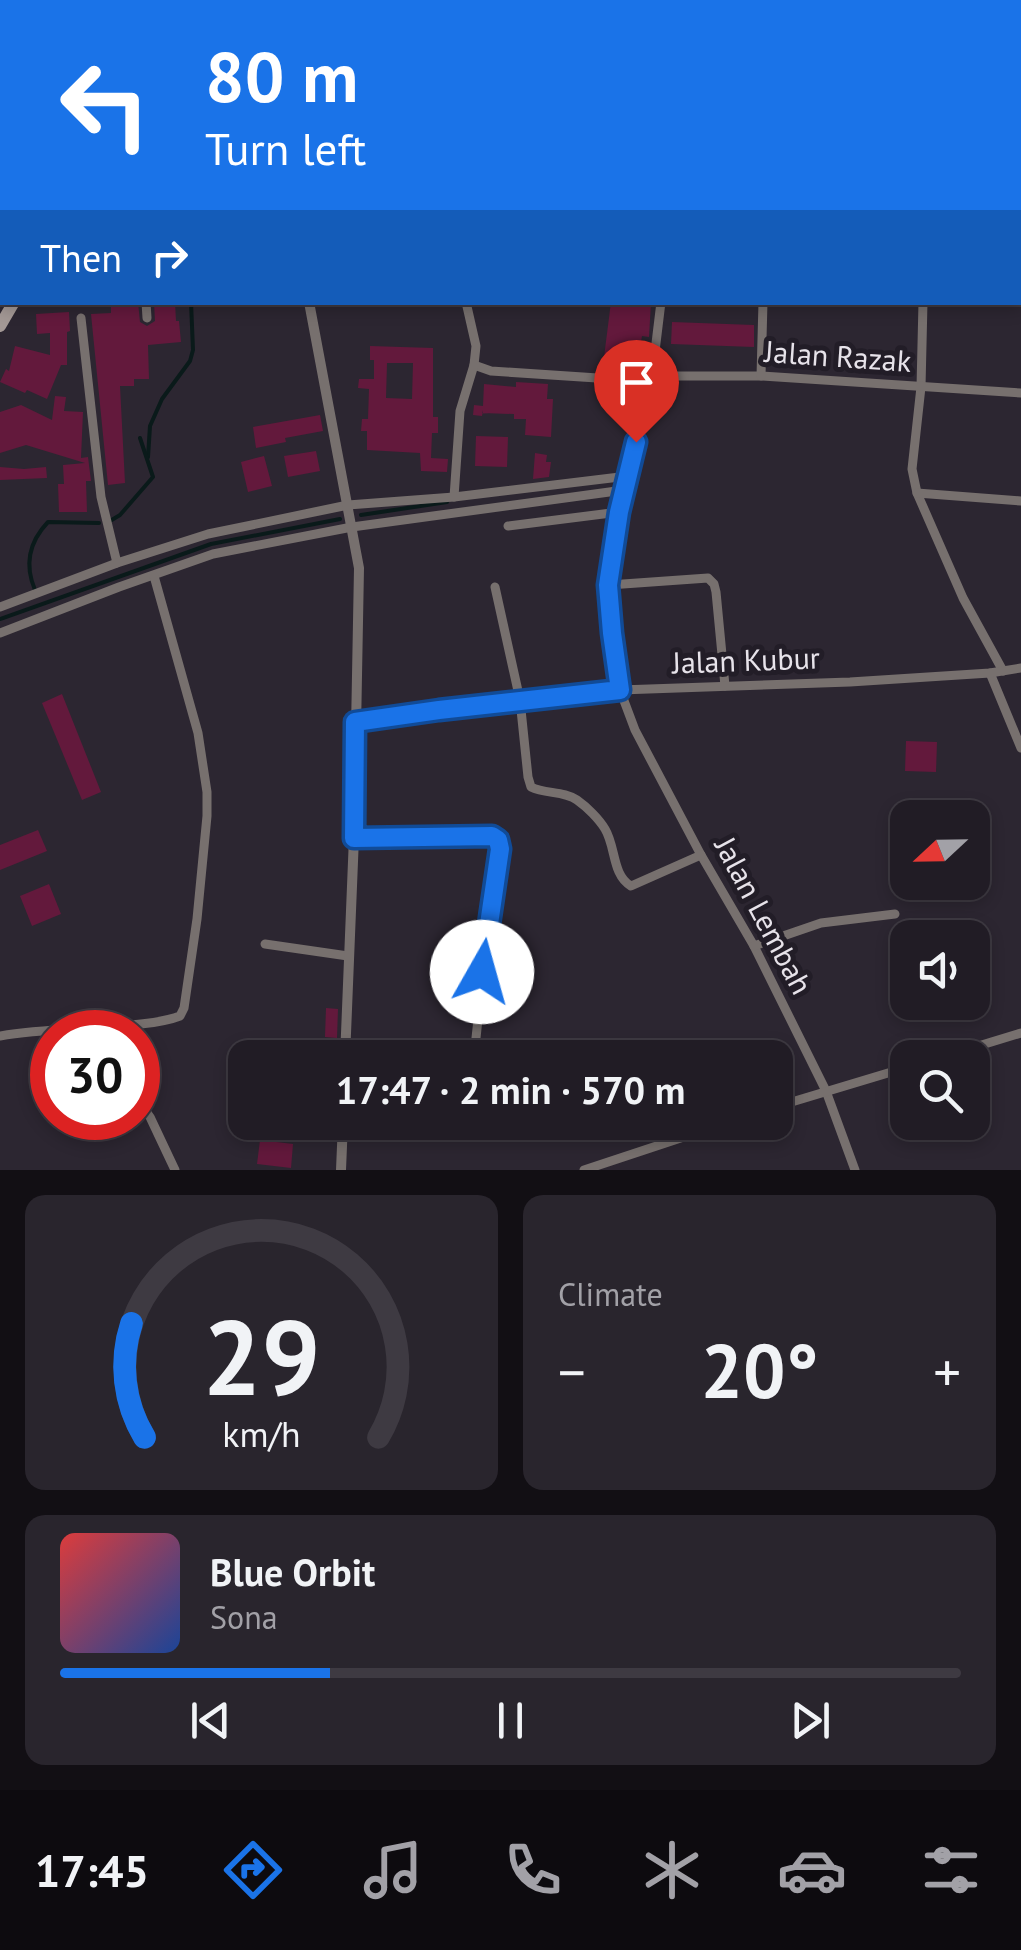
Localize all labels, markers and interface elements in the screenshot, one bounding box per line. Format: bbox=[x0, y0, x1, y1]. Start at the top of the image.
text: 80 m bbox=[205, 31, 358, 121]
icon: left bbox=[40, 40, 170, 170]
text: Turn left bbox=[205, 119, 366, 177]
icon: right bbox=[142, 230, 197, 285]
text: Then bbox=[40, 233, 122, 282]
street label: Jalan Razak bbox=[762, 331, 913, 380]
pin bbox=[594, 340, 679, 443]
icon: arrive bbox=[609, 355, 664, 410]
street label: Jalan Kubur bbox=[669, 637, 821, 682]
north arrow bbox=[890, 800, 990, 900]
map controls bbox=[890, 800, 990, 1140]
street label: Jalan Lembah bbox=[706, 828, 822, 1001]
position arrow bbox=[430, 920, 534, 1024]
button: sound bbox=[890, 920, 990, 1020]
speed limit sign: 30 bbox=[30, 1010, 160, 1140]
button: search bbox=[890, 1040, 990, 1140]
text: 17:47 · 2 min · 570 m bbox=[336, 1065, 685, 1114]
text: Climate bbox=[558, 1273, 663, 1315]
text: 29 bbox=[203, 1289, 320, 1424]
text: 20° bbox=[701, 1322, 818, 1419]
text: − bbox=[558, 1336, 586, 1407]
text: + bbox=[933, 1336, 961, 1407]
text: km/h bbox=[222, 1411, 301, 1457]
text: Blue Orbit bbox=[210, 1547, 375, 1596]
text: Sona bbox=[210, 1596, 278, 1638]
icon: previous bbox=[183, 1693, 238, 1748]
icon: pause bbox=[483, 1693, 538, 1748]
icon: next bbox=[783, 1693, 838, 1748]
icon: directions bbox=[218, 1835, 288, 1905]
icon: music bbox=[358, 1835, 428, 1905]
icon: phone bbox=[498, 1835, 568, 1905]
icon: climate bbox=[637, 1835, 707, 1905]
icon: car bbox=[777, 1835, 847, 1905]
icon: filters bbox=[916, 1835, 986, 1905]
text: 17:45 bbox=[35, 1841, 149, 1899]

